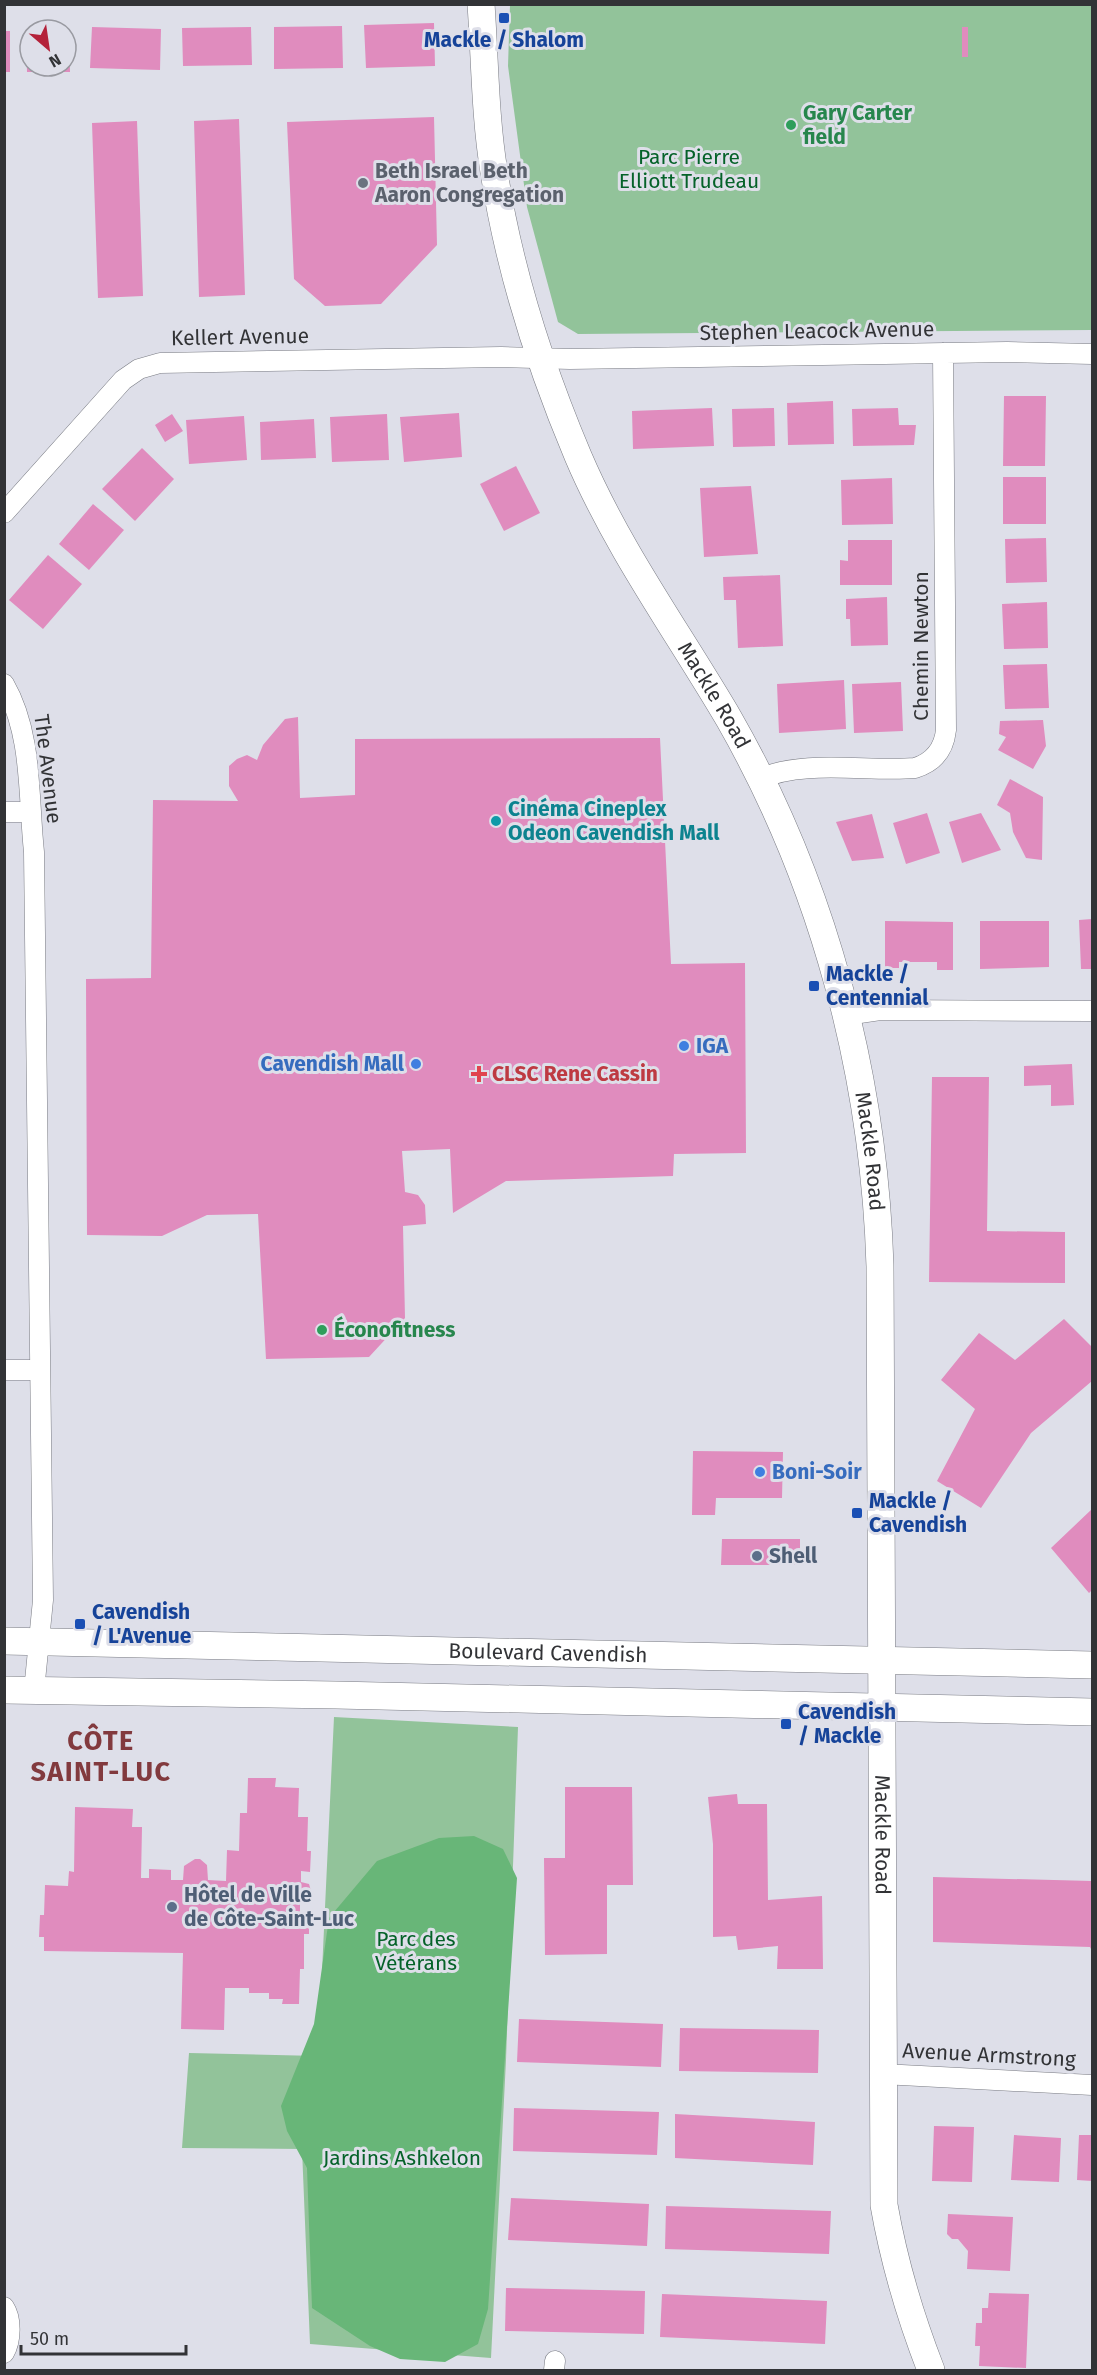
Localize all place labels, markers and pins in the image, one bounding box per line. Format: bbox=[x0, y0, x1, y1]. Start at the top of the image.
marker: Mackle / Shalom bbox=[497, 11, 511, 25]
place label: Mackle / Shalom bbox=[424, 27, 584, 53]
place label: Gary Carter field bbox=[803, 100, 912, 150]
marker: Gary Carter field bbox=[784, 118, 798, 132]
place label: Beth Israel Beth Aaron Congregation bbox=[374, 158, 564, 208]
marker: Beth Israel Beth Aaron Congregation bbox=[356, 176, 370, 190]
place label: Cinéma Cineplex Odeon Cavendish Mall bbox=[508, 796, 720, 846]
marker: Cinéma Cineplex Odeon Cavendish Mall bbox=[489, 814, 503, 828]
place label: Mackle / Centennial bbox=[826, 961, 929, 1011]
marker: Mackle / Centennial bbox=[807, 979, 821, 993]
place label: IGA bbox=[696, 1033, 729, 1059]
marker: IGA bbox=[677, 1039, 691, 1053]
place label: Cavendish Mall bbox=[261, 1051, 405, 1077]
marker: Cavendish Mall bbox=[409, 1057, 423, 1071]
place label: CLSC Rene Cassin bbox=[492, 1061, 658, 1087]
marker: CLSC Rene Cassin bbox=[470, 1065, 488, 1083]
place label: Éconofitness bbox=[334, 1316, 455, 1343]
marker: Éconofitness bbox=[315, 1323, 329, 1337]
place label: Boni-Soir bbox=[772, 1459, 862, 1485]
marker: Boni-Soir bbox=[753, 1465, 767, 1479]
place label: Mackle / Cavendish bbox=[869, 1488, 967, 1538]
marker: Mackle / Cavendish bbox=[850, 1506, 864, 1520]
place label: Shell bbox=[769, 1543, 818, 1569]
marker: Shell bbox=[750, 1549, 764, 1563]
place label: Cavendish / L'Avenue bbox=[92, 1599, 192, 1649]
marker: Cavendish / L'Avenue bbox=[73, 1617, 87, 1631]
place label: Cavendish / Mackle bbox=[798, 1699, 896, 1749]
marker: Cavendish / Mackle bbox=[779, 1717, 793, 1731]
place label: Hôtel de Ville de Côte-Saint-Luc bbox=[184, 1882, 354, 1932]
marker: Hôtel de Ville de Côte-Saint-Luc bbox=[165, 1900, 179, 1914]

